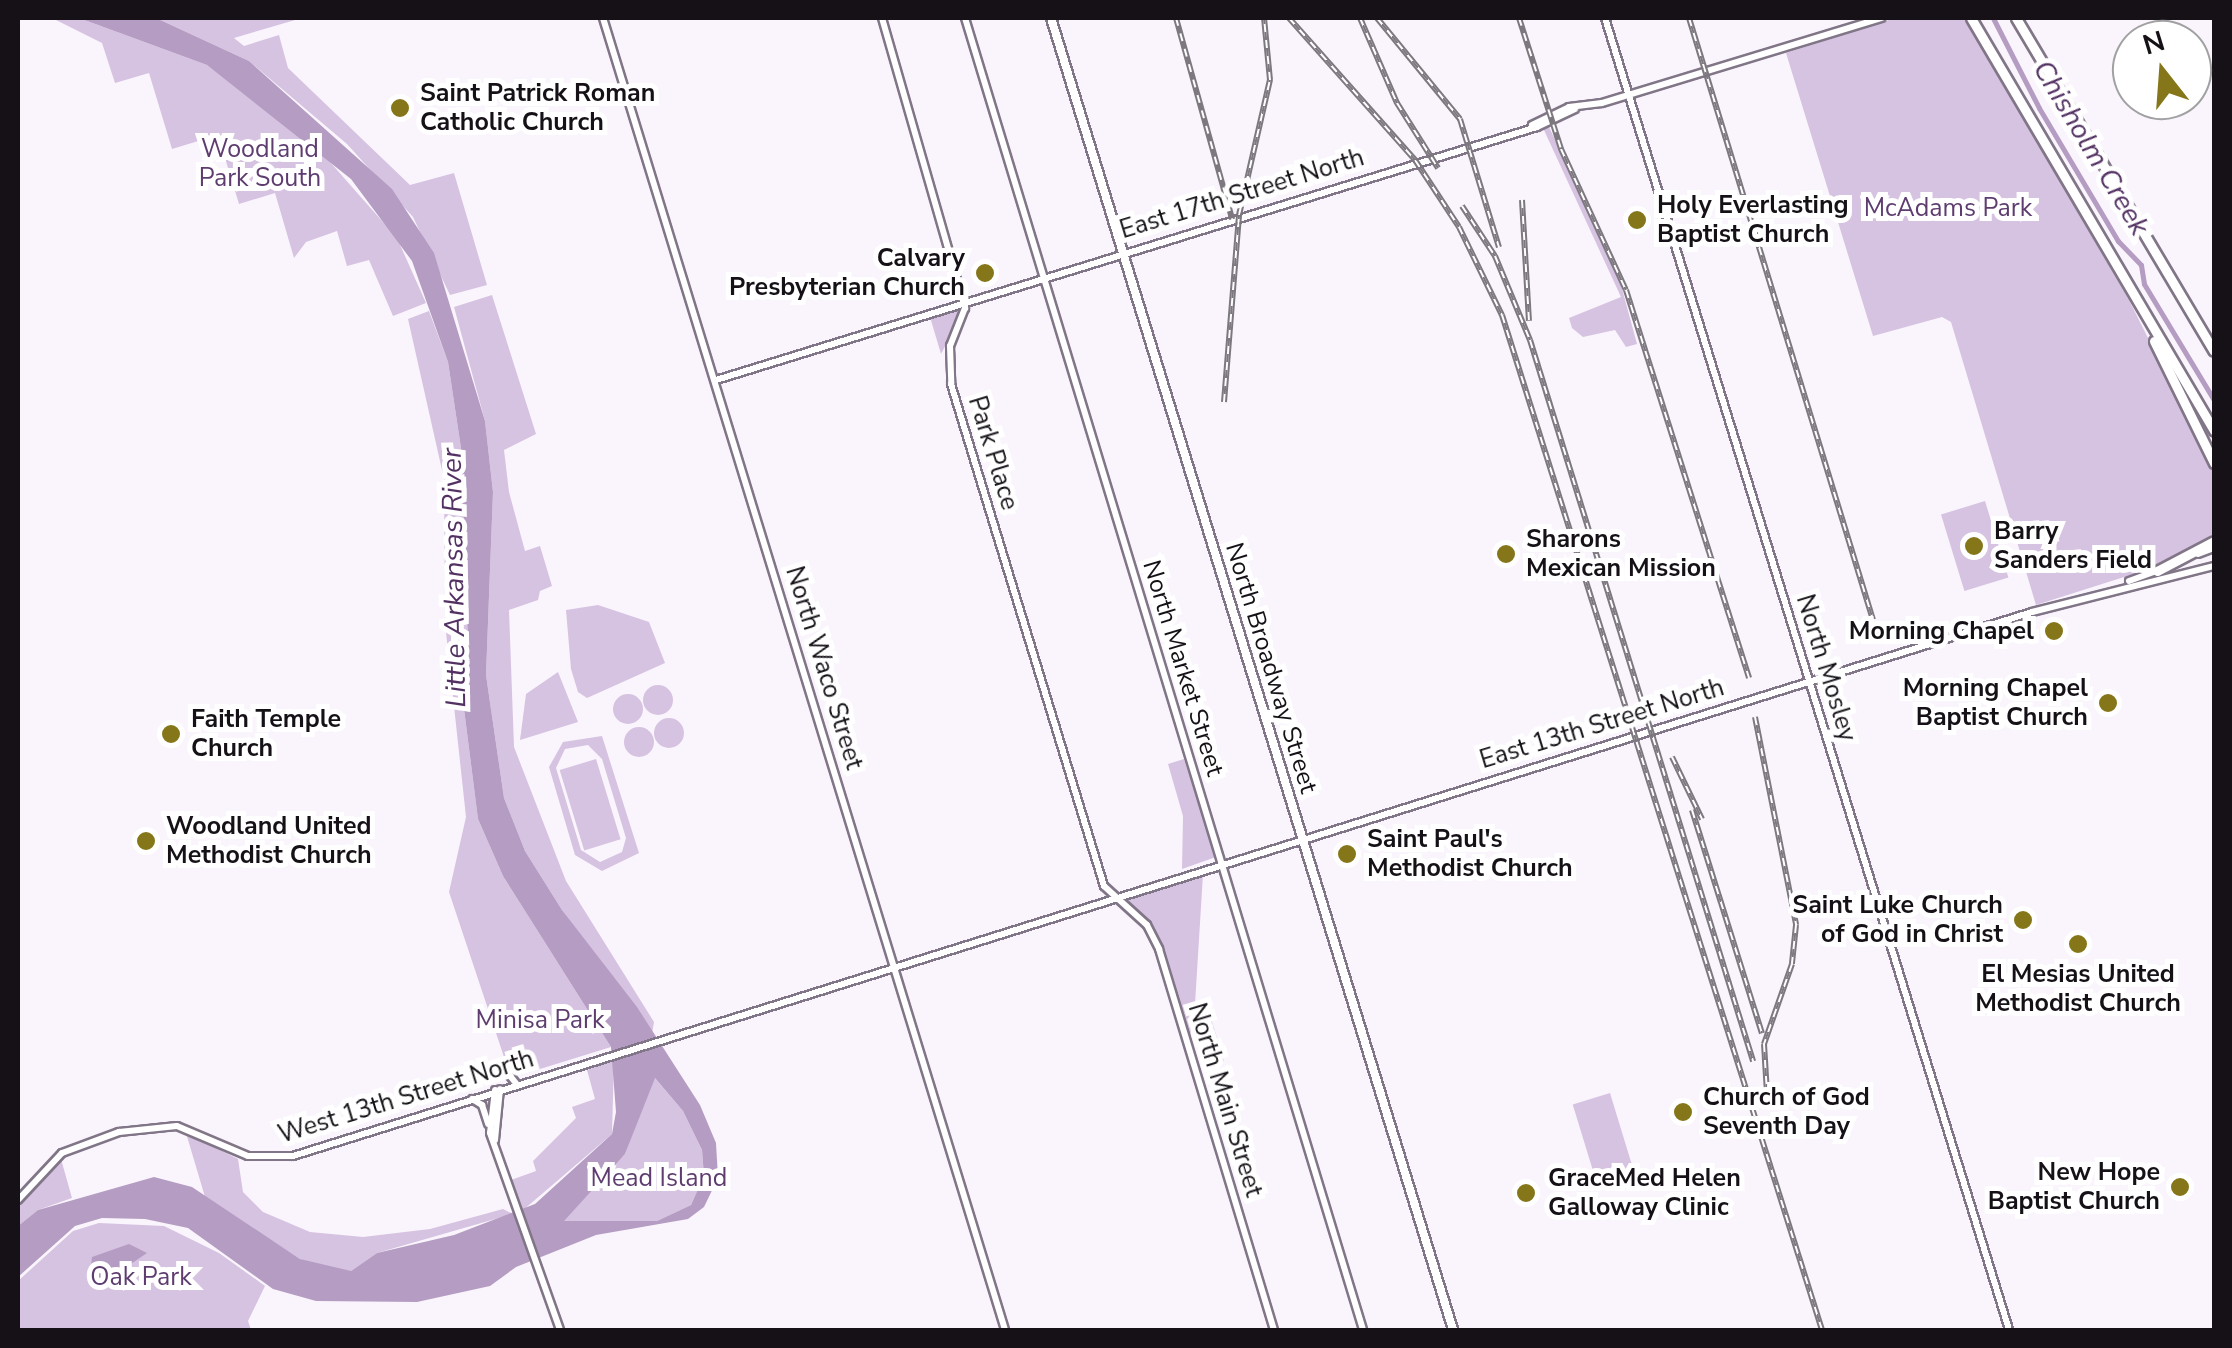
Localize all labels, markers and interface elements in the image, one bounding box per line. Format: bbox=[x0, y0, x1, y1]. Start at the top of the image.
north arrow bbox=[2112, 20, 2212, 120]
text: N bbox=[2138, 22, 2169, 64]
water label: Chisholm Creek bbox=[2026, 54, 2156, 242]
place label: Saint Patrick Roman Catholic Church bbox=[420, 79, 655, 138]
marker: Saint Patrick Roman Catholic Church bbox=[389, 97, 411, 119]
park label: Woodland Park South bbox=[199, 135, 321, 194]
street label: East 17th Street North bbox=[1116, 143, 1368, 245]
place label: Holy Everlasting Baptist Church bbox=[1657, 191, 1849, 250]
park label: McAdams Park bbox=[1864, 193, 2032, 223]
marker: Holy Everlasting Baptist Church bbox=[1626, 209, 1648, 231]
place label: Calvary Presbyterian Church bbox=[729, 244, 965, 303]
marker: Calvary Presbyterian Church bbox=[974, 262, 996, 284]
street label: Park Place bbox=[961, 392, 1025, 514]
water label: Little Arkansas River bbox=[435, 448, 473, 708]
place label: Barry Sanders Field bbox=[1994, 517, 2152, 576]
place label: Sharons Mexican Mission bbox=[1526, 525, 1716, 584]
marker: Barry Sanders Field bbox=[1963, 535, 1985, 557]
street label: North Broadway Street bbox=[1219, 539, 1323, 797]
marker: Sharons Mexican Mission bbox=[1495, 543, 1517, 565]
street label: North Market Street bbox=[1136, 557, 1230, 779]
street label: North Waco Street bbox=[779, 563, 869, 773]
street label: North Mosley bbox=[1789, 591, 1863, 745]
place label: Morning Chapel bbox=[1849, 616, 2034, 646]
marker: Morning Chapel bbox=[2043, 620, 2065, 642]
street label: East 13th Street North bbox=[1476, 673, 1728, 775]
place label: Morning Chapel Baptist Church bbox=[1903, 674, 2088, 733]
marker: Morning Chapel Baptist Church bbox=[2097, 692, 2119, 714]
place label: Faith Temple Church bbox=[191, 705, 341, 764]
marker: Faith Temple Church bbox=[160, 723, 182, 745]
place label: Woodland United Methodist Church bbox=[166, 812, 372, 871]
place label: Saint Paul's Methodist Church bbox=[1367, 825, 1573, 884]
marker: Woodland United Methodist Church bbox=[135, 830, 157, 852]
marker: Saint Paul's Methodist Church bbox=[1336, 843, 1358, 865]
place label: Saint Luke Church of God in Christ bbox=[1792, 891, 2003, 950]
marker: Saint Luke Church of God in Christ bbox=[2012, 909, 2034, 931]
marker: El Mesias United Methodist Church bbox=[2067, 933, 2089, 955]
place label: El Mesias United Methodist Church bbox=[1975, 960, 2181, 1019]
street label: North Main Street bbox=[1181, 1000, 1269, 1200]
park label: Minisa Park bbox=[476, 1005, 604, 1035]
street label: West 13th Street North bbox=[275, 1044, 537, 1150]
place label: Church of God Seventh Day bbox=[1703, 1083, 1870, 1142]
marker: Church of God Seventh Day bbox=[1672, 1101, 1694, 1123]
place label: New Hope Baptist Church bbox=[1988, 1158, 2160, 1217]
park label: Mead Island bbox=[591, 1163, 727, 1193]
place label: GraceMed Helen Galloway Clinic bbox=[1548, 1164, 1741, 1223]
marker: New Hope Baptist Church bbox=[2169, 1176, 2191, 1198]
marker: GraceMed Helen Galloway Clinic bbox=[1513, 1180, 1539, 1206]
park label: Oak Park bbox=[90, 1262, 192, 1292]

